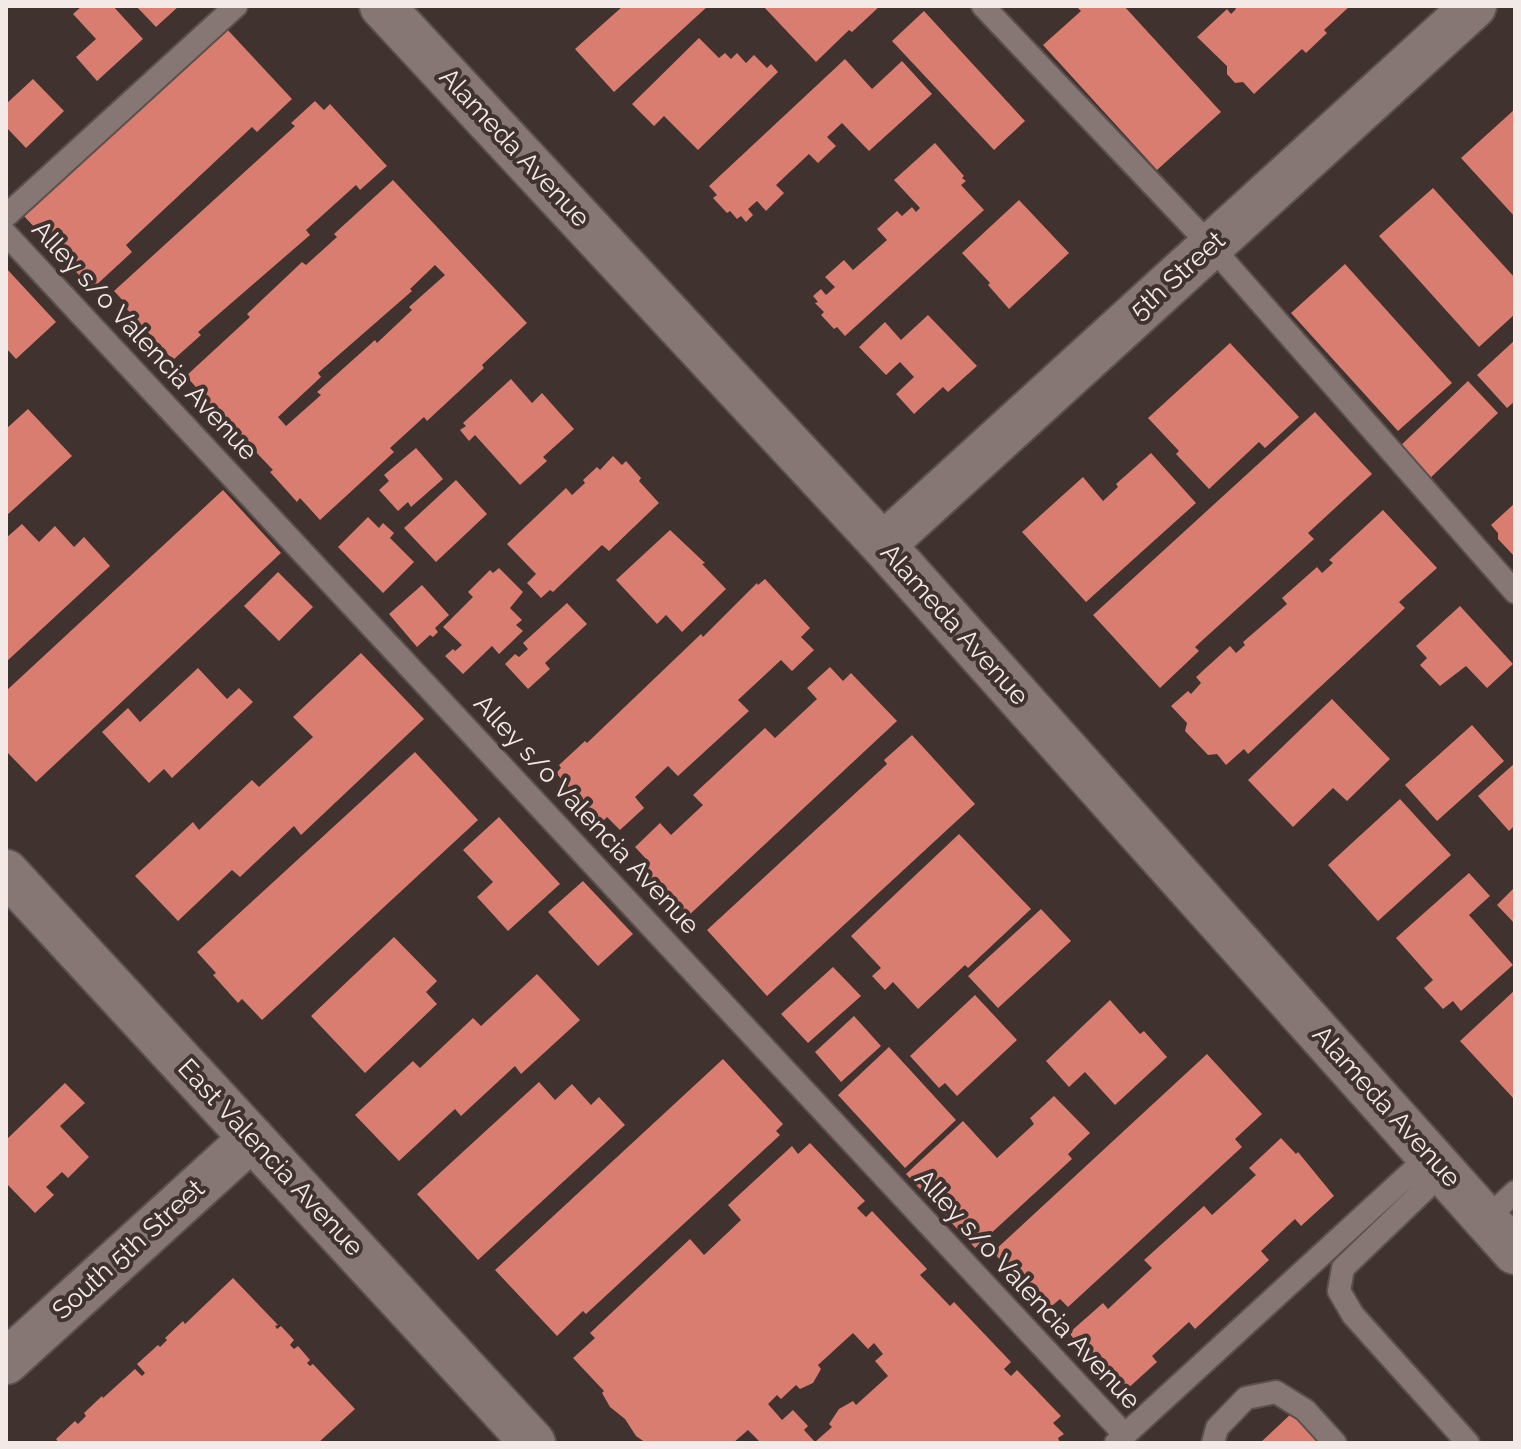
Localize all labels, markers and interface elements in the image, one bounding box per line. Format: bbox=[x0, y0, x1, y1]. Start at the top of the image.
street label: Alameda Avenue bbox=[432, 62, 596, 234]
street label: Alley s/o Valencia Avenue bbox=[25, 215, 263, 467]
street label: 5th Street bbox=[1124, 225, 1232, 327]
street label: Alameda Avenue bbox=[873, 538, 1035, 712]
street label: Alley s/o Valencia Avenue bbox=[467, 689, 705, 941]
street label: Alameda Avenue bbox=[1305, 1020, 1467, 1194]
street label: East Valencia Avenue bbox=[171, 1053, 369, 1263]
street label: Alley s/o Valencia Avenue bbox=[908, 1164, 1146, 1416]
street label: South 5th Street bbox=[46, 1174, 212, 1326]

